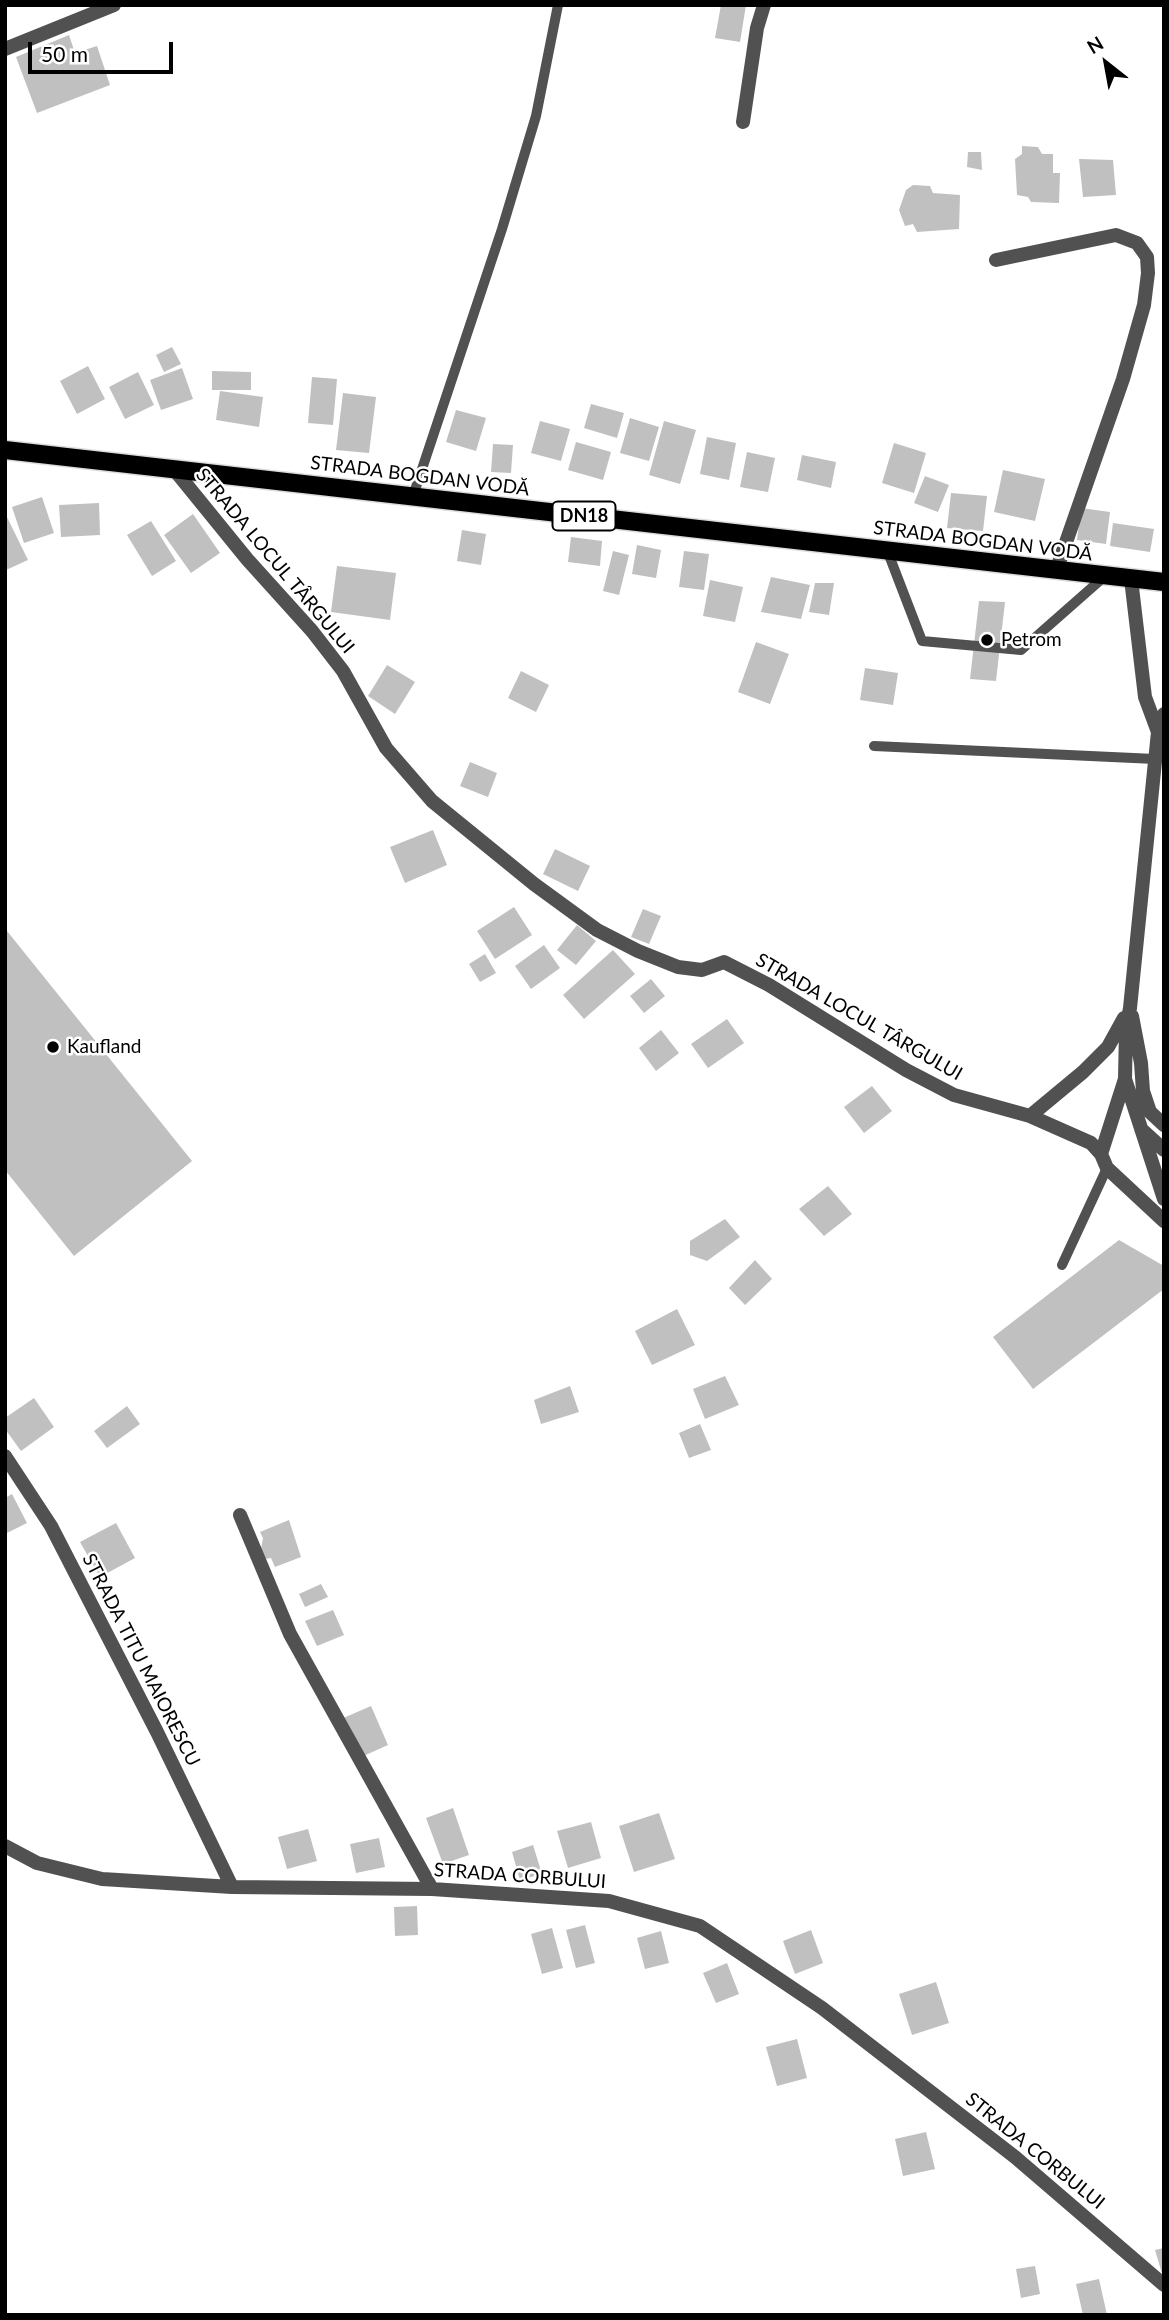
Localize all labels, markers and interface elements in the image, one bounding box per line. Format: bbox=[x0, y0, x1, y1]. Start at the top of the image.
scale bar bbox=[32, 28, 177, 72]
north arrow bbox=[1071, 28, 1141, 98]
text: N bbox=[1083, 31, 1107, 58]
text: 50 m bbox=[41, 41, 88, 66]
street label: STRADA BOGDAN VODĂ bbox=[309, 451, 531, 501]
street label: STRADA LOCUL TÂRGULUI bbox=[191, 464, 359, 658]
road number: DN18 bbox=[552, 502, 616, 530]
street label: STRADA BOGDAN VODĂ bbox=[872, 516, 1094, 566]
place label: Petrom bbox=[1001, 629, 1062, 651]
marker: Petrom bbox=[979, 632, 995, 648]
street label: STRADA LOCUL TÂRGULUI bbox=[752, 948, 966, 1086]
place label: Kaufland bbox=[67, 1036, 141, 1058]
marker: Kaufland bbox=[45, 1039, 61, 1055]
street label: STRADA TITU MAIORESCU bbox=[77, 1550, 205, 1770]
street label: STRADA CORBULUI bbox=[433, 1859, 607, 1893]
street label: STRADA CORBULUI bbox=[961, 2088, 1109, 2214]

